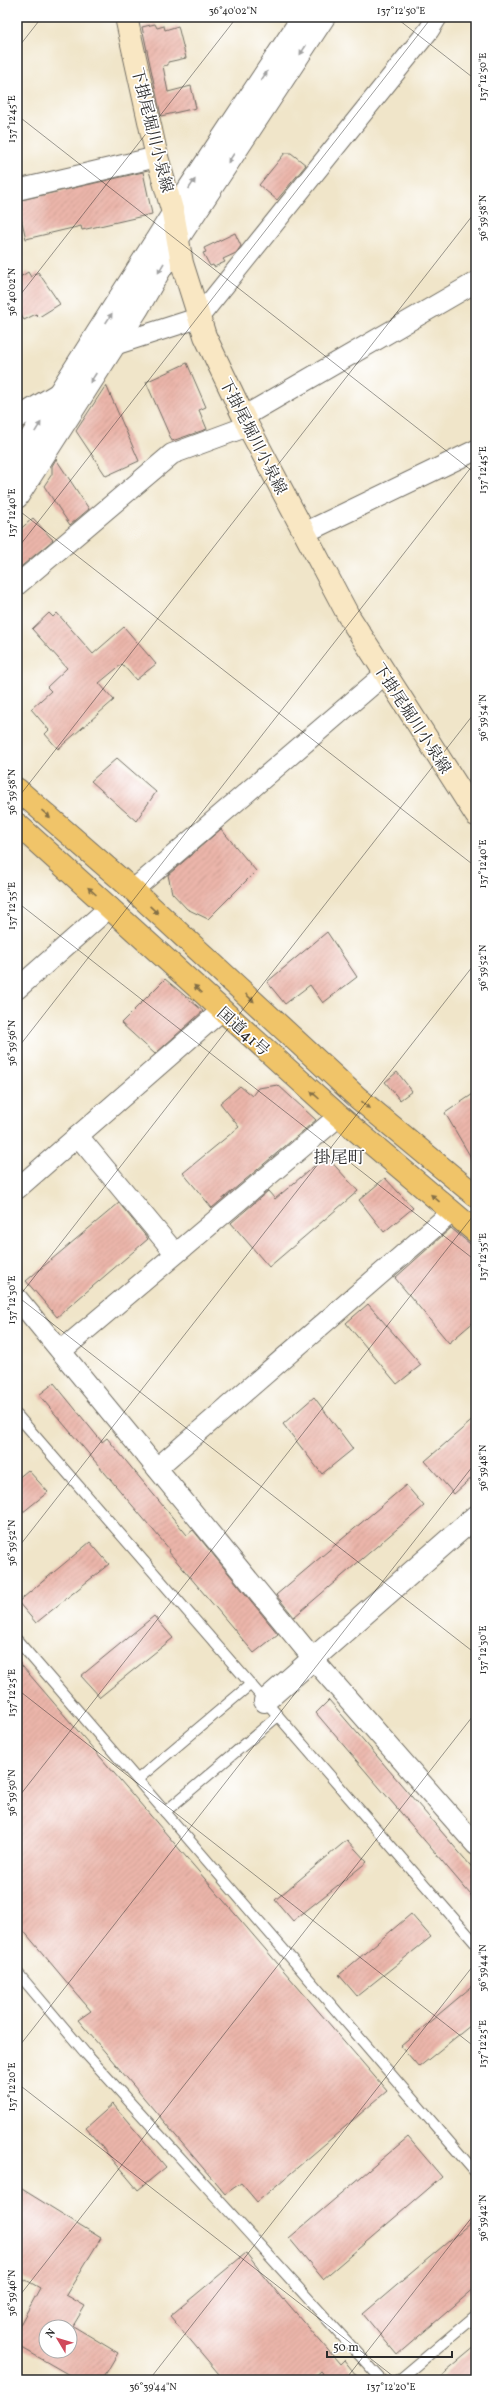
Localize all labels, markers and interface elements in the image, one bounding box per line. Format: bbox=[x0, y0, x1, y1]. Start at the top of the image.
text: 36°40'02"N bbox=[209, 4, 258, 18]
text: 137°12'50"E bbox=[377, 4, 425, 18]
one-way arrow bbox=[299, 44, 307, 55]
text: 137°12'50"E bbox=[476, 53, 490, 101]
street label: 下掛尾堀川小泉線 bbox=[125, 66, 177, 195]
one-way arrow bbox=[260, 70, 268, 81]
text: 137°12'45"E bbox=[5, 95, 19, 143]
one-way arrow bbox=[228, 152, 235, 164]
one-way arrow bbox=[188, 179, 196, 189]
text: 36°39'58"N bbox=[476, 194, 490, 241]
one-way arrow bbox=[158, 262, 165, 274]
text: 36°40'02"N bbox=[5, 267, 19, 316]
one-way arrow bbox=[105, 312, 112, 324]
one-way arrow bbox=[89, 373, 97, 383]
street label: 下掛尾堀川小泉線 bbox=[213, 375, 291, 499]
one-way arrow bbox=[34, 422, 42, 432]
text: 137°12'45"E bbox=[476, 446, 490, 494]
text: 137°12'40"E bbox=[5, 489, 19, 537]
street label: 下掛尾堀川小泉線 bbox=[367, 659, 455, 779]
text: 36°39'54"N bbox=[476, 694, 490, 742]
text: 36°39'58"N bbox=[5, 768, 19, 815]
one-way arrow bbox=[41, 810, 52, 819]
text: 137°12'40"E bbox=[476, 840, 490, 888]
text: 137°12'35"E bbox=[5, 882, 19, 930]
one-way arrow bbox=[87, 887, 98, 896]
one-way arrow bbox=[149, 905, 159, 915]
text: 36°39'52"N bbox=[476, 944, 490, 991]
one-way arrow bbox=[193, 985, 203, 994]
one-way arrow bbox=[245, 993, 254, 1002]
street label: 国道41号 bbox=[212, 1003, 274, 1062]
text: 36°39'56"N bbox=[5, 1019, 19, 1066]
one-way arrow bbox=[310, 1090, 320, 1100]
one-way arrow bbox=[361, 1100, 371, 1109]
district label: 掛尾町 bbox=[314, 1147, 365, 1170]
one-way arrow bbox=[430, 1193, 441, 1202]
text: 137°12'35"E bbox=[476, 1233, 490, 1281]
text: 137°12'30"E bbox=[5, 1276, 19, 1324]
text: 36°39'48"N bbox=[476, 1444, 490, 1491]
text: 36°39'52"N bbox=[5, 1519, 19, 1566]
text: 137°12'30"E bbox=[476, 1626, 490, 1674]
text: 137°12'25"E bbox=[5, 1669, 19, 1717]
text: 36°39'50"N bbox=[5, 1769, 19, 1817]
text: 36°39'44"N bbox=[476, 1944, 490, 1992]
text: 137°12'25"E bbox=[476, 2020, 490, 2068]
text: 137°12'20"E bbox=[5, 2062, 19, 2112]
text: 36°39'42"N bbox=[476, 2194, 490, 2242]
text: 36°39'46"N bbox=[5, 2269, 19, 2316]
north arrow bbox=[38, 2319, 78, 2359]
text: N bbox=[43, 2326, 60, 2342]
scale bar bbox=[327, 2333, 452, 2359]
text: 50 m bbox=[333, 2340, 359, 2356]
text: 36°39'44"N bbox=[129, 2380, 177, 2394]
text: 137°12'20"E bbox=[366, 2380, 416, 2394]

